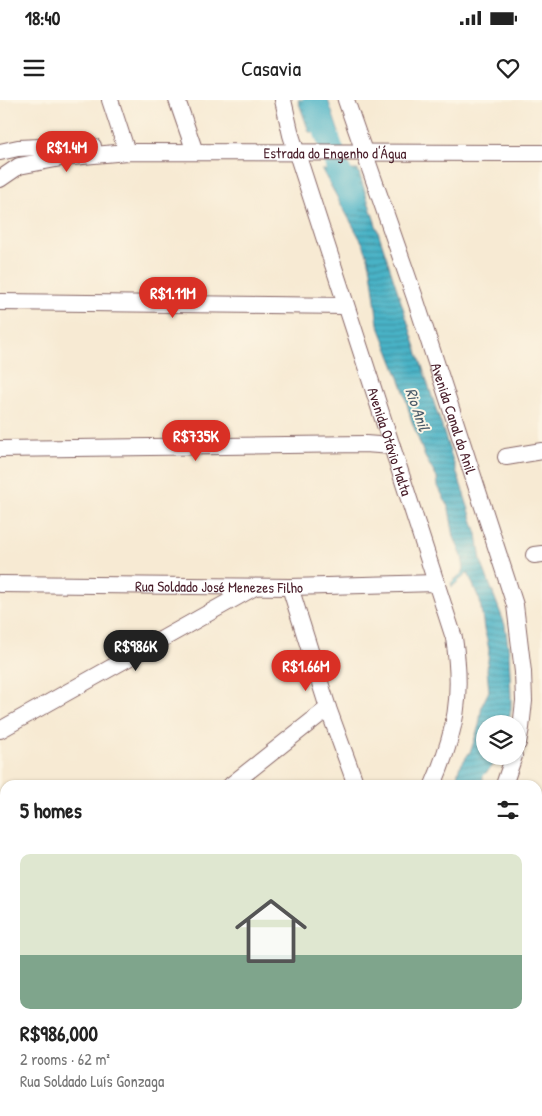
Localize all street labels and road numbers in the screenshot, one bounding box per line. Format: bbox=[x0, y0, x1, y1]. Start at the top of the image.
street label: Estrada do Engenho d'Água bbox=[264, 142, 406, 163]
street label: Avenida Canal do Anil bbox=[426, 360, 482, 476]
street label: Avenida Otávio Malta bbox=[363, 384, 418, 498]
street label: Rua Soldado José Menezes Filho bbox=[135, 575, 303, 598]

